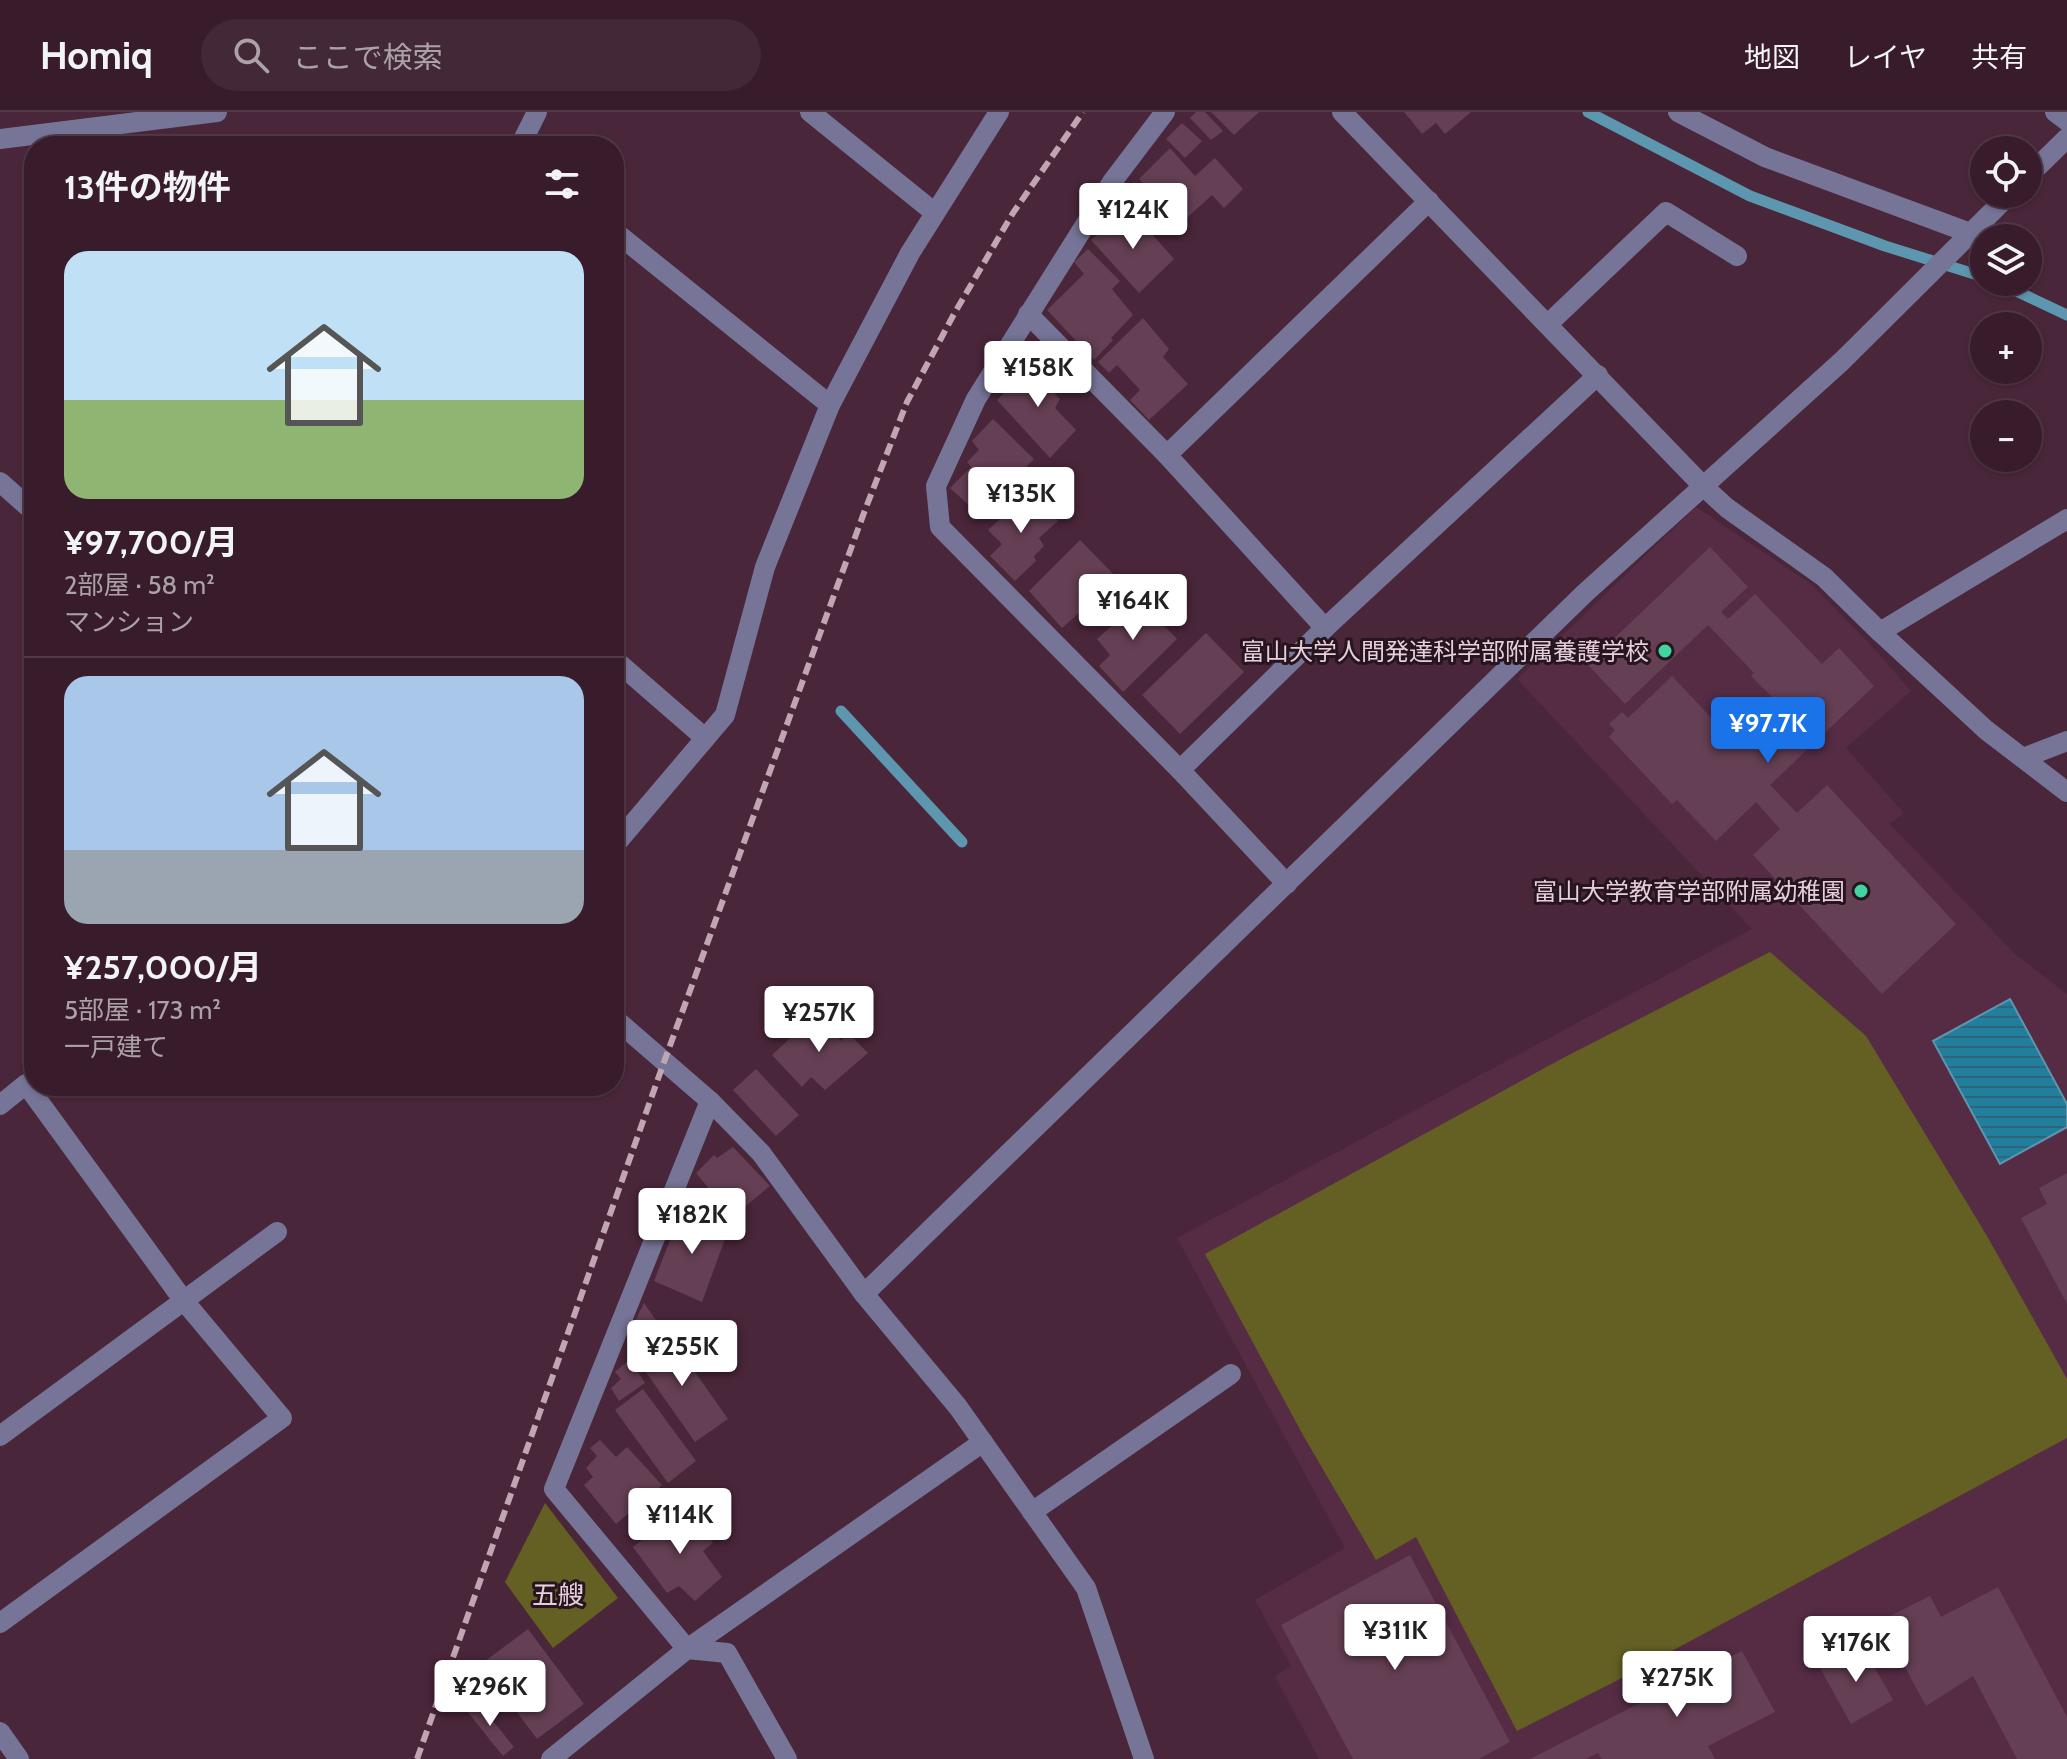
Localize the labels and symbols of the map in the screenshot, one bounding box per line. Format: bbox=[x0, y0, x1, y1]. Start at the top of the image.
pin: ¥124K bbox=[1077, 183, 1189, 251]
pin: ¥158K bbox=[982, 341, 1094, 409]
pin: ¥135K bbox=[965, 467, 1077, 535]
pin: ¥164K bbox=[1077, 574, 1189, 642]
place label: 富山大学人間発達科学部附属養護学校 bbox=[1241, 637, 1649, 666]
marker: 富山大学人間発達科学部附属養護学校 bbox=[1656, 642, 1674, 660]
pin: ¥97.7K bbox=[1703, 697, 1833, 765]
place label: 富山大学教育学部附属幼稚園 bbox=[1533, 877, 1845, 906]
marker: 富山大学教育学部附属幼稚園 bbox=[1852, 882, 1870, 900]
pin: ¥257K bbox=[763, 986, 875, 1054]
pin: ¥182K bbox=[636, 1188, 748, 1256]
pin: ¥255K bbox=[626, 1320, 738, 1388]
pin: ¥114K bbox=[624, 1488, 736, 1556]
district label: 五艘 bbox=[532, 1579, 584, 1611]
pin: ¥311K bbox=[1339, 1604, 1451, 1672]
pin: ¥176K bbox=[1800, 1616, 1912, 1684]
pin: ¥275K bbox=[1621, 1651, 1733, 1719]
pin: ¥296K bbox=[434, 1660, 546, 1728]

